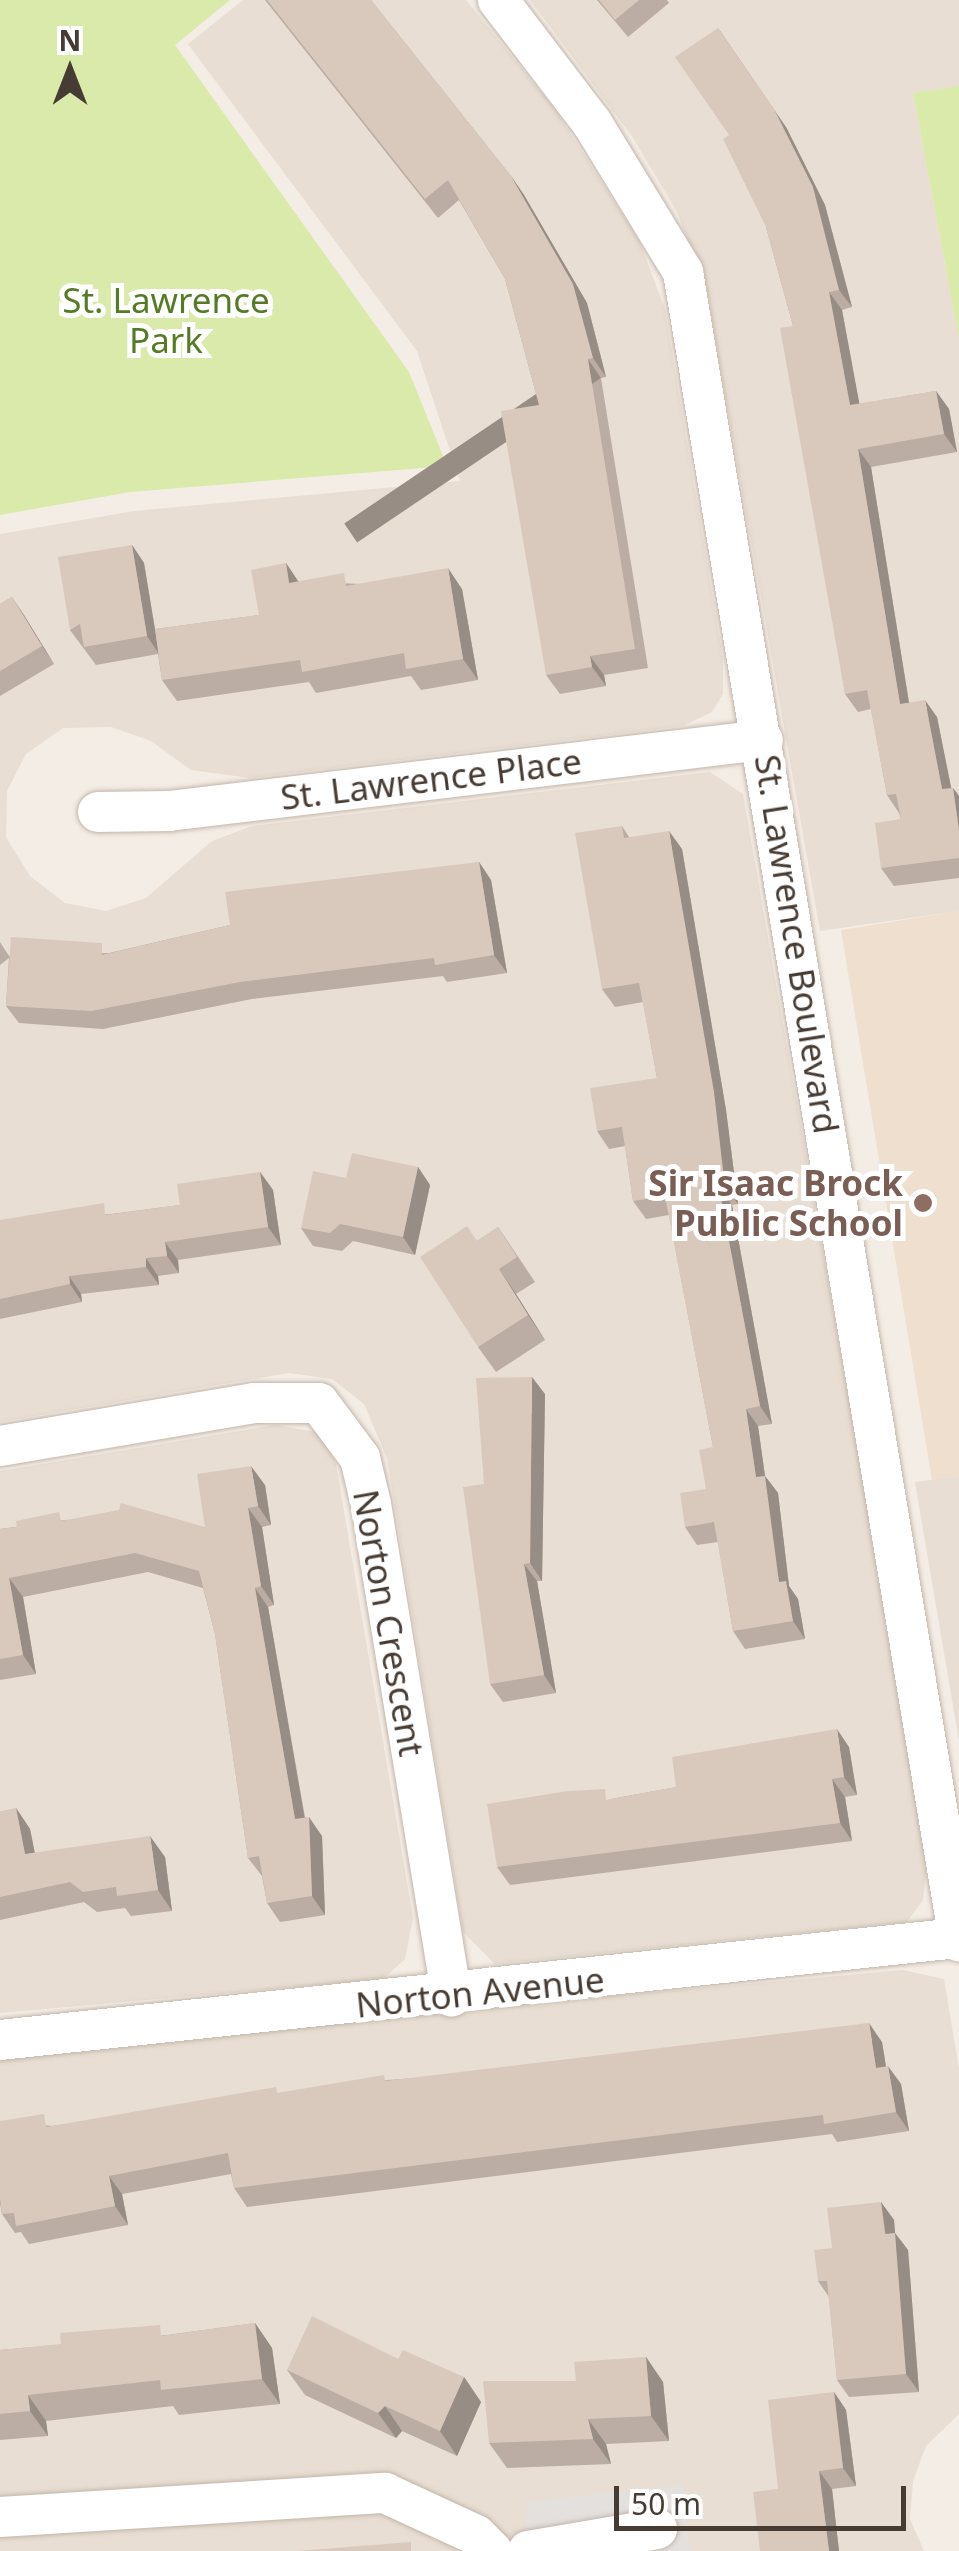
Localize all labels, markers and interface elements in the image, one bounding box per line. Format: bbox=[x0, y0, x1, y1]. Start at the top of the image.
north arrow bbox=[20, 20, 120, 120]
text: N bbox=[59, 21, 81, 59]
park label: St. Lawrence Park bbox=[62, 279, 270, 361]
street label: St. Lawrence Place bbox=[278, 740, 584, 818]
street label: St. Lawrence Boulevard bbox=[746, 752, 848, 1136]
place label: Sir Isaac Brock Public School bbox=[648, 1162, 903, 1244]
marker: Sir Isaac Brock Public School bbox=[912, 1192, 934, 1214]
street label: Norton Crescent bbox=[345, 1486, 433, 1760]
street label: Norton Avenue bbox=[354, 1958, 606, 2026]
scale bar bbox=[619, 2466, 912, 2528]
text: 50 m bbox=[631, 2483, 701, 2524]

